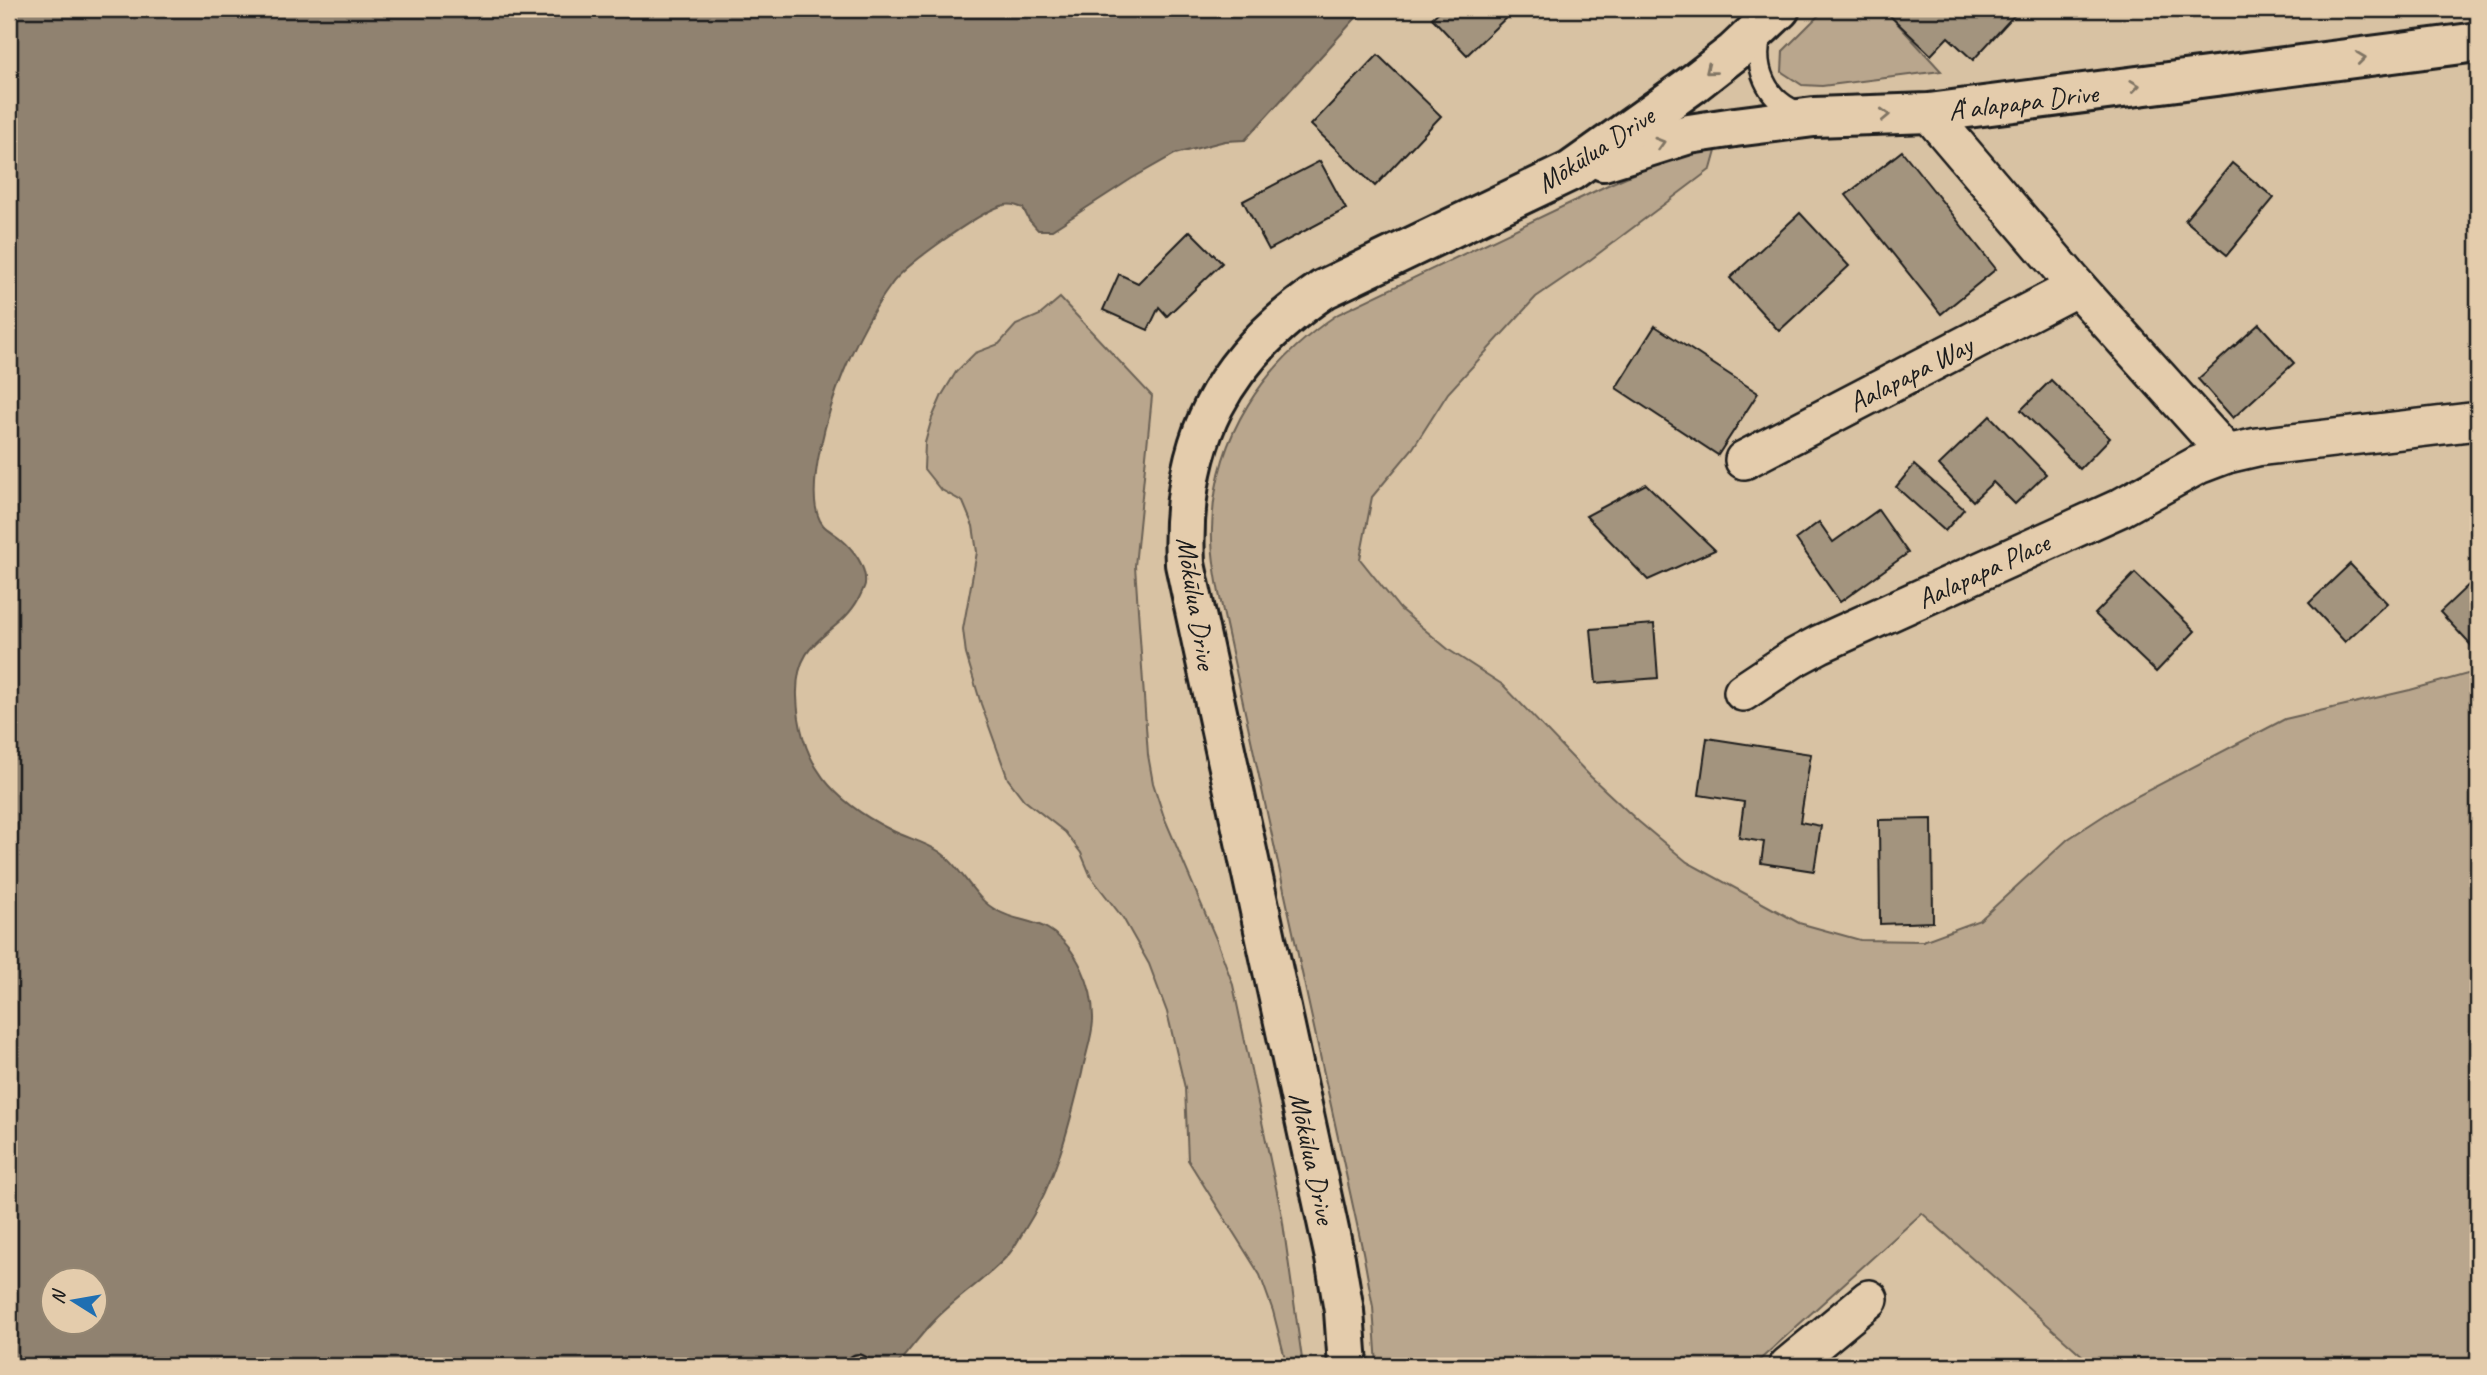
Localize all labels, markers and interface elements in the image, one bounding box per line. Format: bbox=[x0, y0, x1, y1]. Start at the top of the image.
one-way arrow bbox=[2355, 50, 2367, 65]
one-way arrow bbox=[1706, 62, 1718, 75]
street label: Aʻalapapa Drive bbox=[1946, 75, 2102, 128]
one-way arrow bbox=[2129, 79, 2141, 94]
street label: Mōkūlua Drive bbox=[1530, 97, 1662, 200]
one-way arrow bbox=[1880, 107, 1891, 122]
one-way arrow bbox=[1654, 137, 1666, 152]
street label: Aalapapa Way bbox=[1842, 326, 1980, 420]
street label: Aalapapa Place bbox=[1911, 524, 2057, 616]
street label: Mōkūlua Drive bbox=[1169, 534, 1225, 674]
street label: Mōkūlua Drive bbox=[1282, 1089, 1344, 1229]
north arrow bbox=[38, 1266, 108, 1336]
text: N bbox=[45, 1287, 72, 1306]

